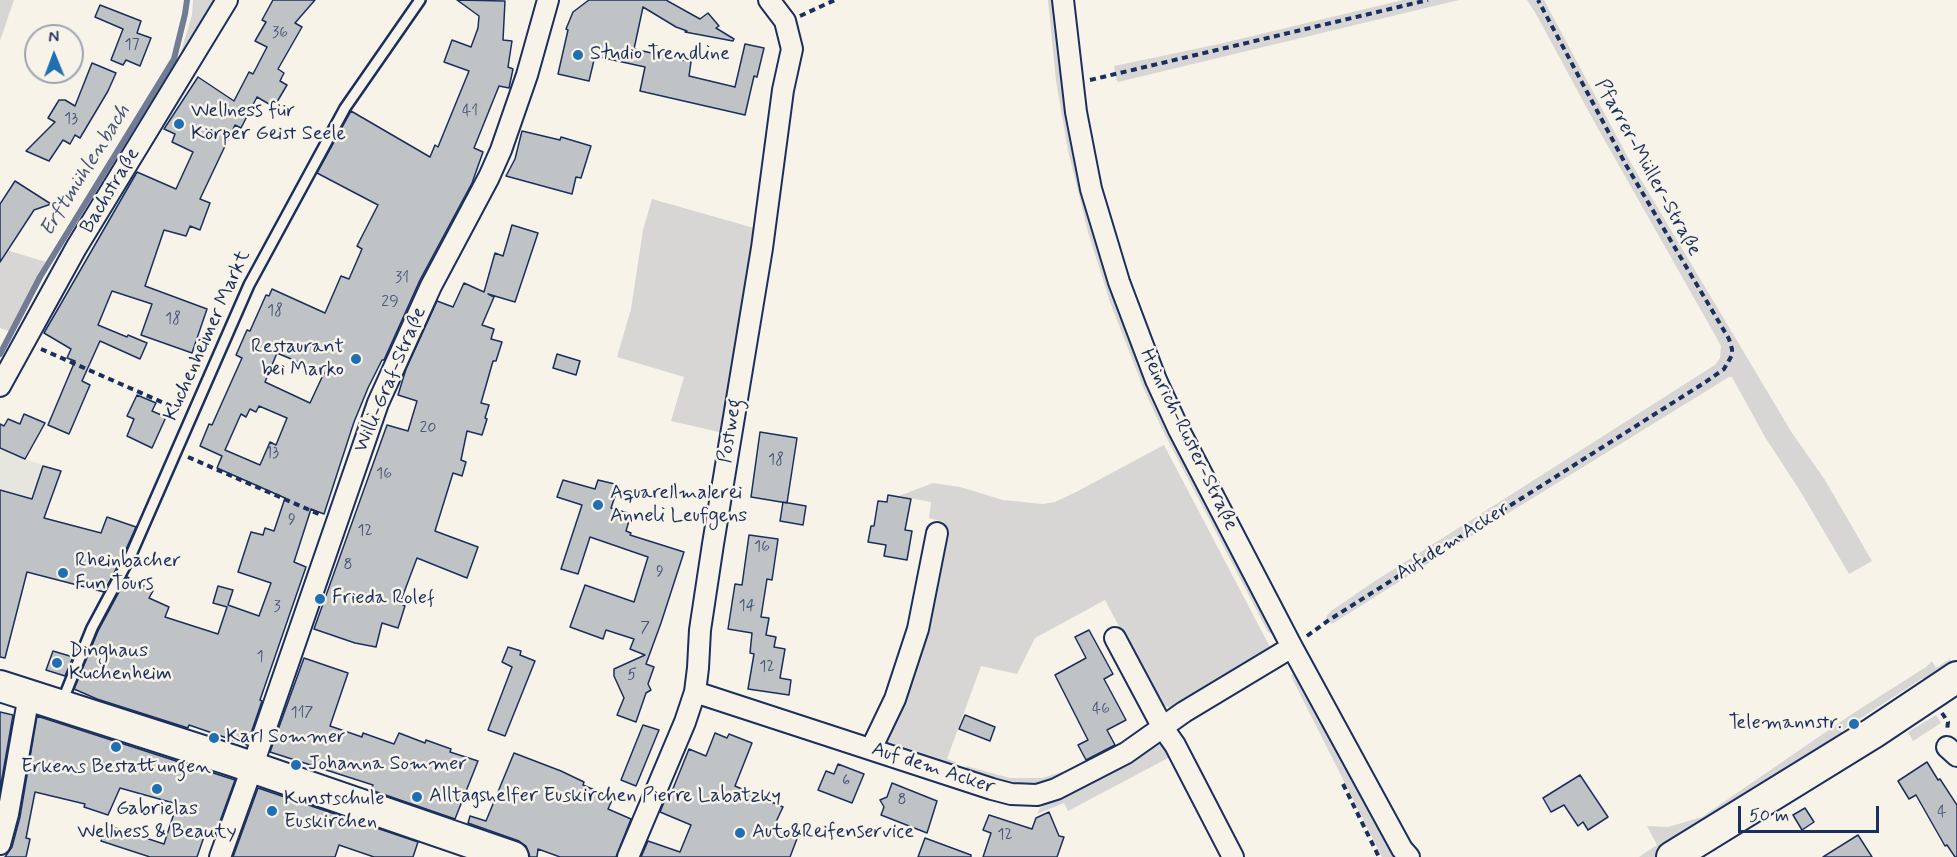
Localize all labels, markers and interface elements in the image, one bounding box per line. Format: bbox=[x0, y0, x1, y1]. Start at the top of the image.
north arrow bbox=[24, 24, 84, 84]
house number: 36 bbox=[272, 24, 288, 44]
text: N bbox=[48, 27, 59, 48]
house number: 17 bbox=[124, 36, 140, 56]
place label: Studio Trendline bbox=[590, 43, 730, 67]
marker: Studio Trendline bbox=[571, 48, 585, 62]
street label: Pfarrer-Müller-Straße bbox=[1588, 75, 1706, 261]
place label: Wellness für Körper Geist Seele bbox=[191, 100, 346, 147]
water label: Erftmühlenbach bbox=[35, 101, 137, 241]
house number: 41 bbox=[462, 102, 478, 122]
house number: 13 bbox=[64, 110, 78, 130]
marker: Wellness für Körper Geist Seele bbox=[172, 117, 186, 131]
street label: Bachstraße bbox=[76, 144, 146, 238]
street label: Kuchenheimer Markt bbox=[160, 247, 256, 425]
house number: 31 bbox=[395, 269, 409, 289]
house number: 29 bbox=[381, 293, 399, 313]
house number: 18 bbox=[267, 302, 283, 322]
street label: Willi-Graf-Straße bbox=[350, 304, 432, 456]
house number: 18 bbox=[165, 310, 181, 330]
place label: Restaurant bei Marko bbox=[251, 336, 344, 383]
street label: Heinrich-Ruster-Straße bbox=[1134, 345, 1242, 535]
marker: Restaurant bei Marko bbox=[349, 352, 363, 366]
street label: Postweg bbox=[714, 397, 748, 465]
house number: 20 bbox=[420, 419, 436, 439]
house number: 13 bbox=[265, 444, 279, 464]
house number: 18 bbox=[768, 451, 784, 471]
house number: 16 bbox=[376, 465, 392, 485]
place label: Aquarellmalerei Anneli Leufgens bbox=[610, 482, 747, 529]
marker: Aquarellmalerei Anneli Leufgens bbox=[591, 498, 605, 512]
street label: Auf dem Acker bbox=[1392, 498, 1514, 586]
house number: 9 bbox=[288, 511, 296, 531]
house number: 12 bbox=[357, 522, 373, 542]
house number: 16 bbox=[754, 538, 770, 558]
place label: Rheinbacher Fun Tours bbox=[75, 550, 181, 597]
house number: 8 bbox=[343, 556, 353, 576]
house number: 9 bbox=[656, 563, 664, 583]
marker: Rheinbacher Fun Tours bbox=[56, 566, 70, 580]
place label: Frieda Rolef bbox=[332, 587, 435, 611]
marker: Frieda Rolef bbox=[313, 592, 327, 606]
house number: 14 bbox=[739, 597, 755, 617]
house number: 3 bbox=[273, 598, 281, 618]
house number: 7 bbox=[640, 619, 650, 639]
place label: Dinghaus Kuchenheim bbox=[69, 640, 172, 687]
house number: 1 bbox=[256, 648, 264, 668]
marker: Dinghaus Kuchenheim bbox=[50, 656, 64, 670]
house number: 12 bbox=[759, 658, 775, 678]
house number: 5 bbox=[627, 666, 637, 686]
house number: 46 bbox=[1092, 700, 1110, 720]
house number: 117 bbox=[291, 704, 313, 724]
place label: Telemannstr. bbox=[1728, 712, 1842, 736]
marker: Telemannstr. bbox=[1847, 717, 1861, 731]
place label: Karl Sommer bbox=[226, 726, 345, 750]
marker: Karl Sommer bbox=[207, 731, 221, 745]
street label: Auf dem Acker bbox=[868, 738, 998, 800]
marker: Erkens Bestattungen bbox=[109, 740, 123, 754]
place label: Johanna Sommer bbox=[308, 753, 467, 777]
place label: Erkens Bestattungen bbox=[21, 756, 211, 780]
marker: Johanna Sommer bbox=[289, 758, 303, 772]
house number: 6 bbox=[842, 772, 850, 792]
marker: Gabrielas Wellness & Beauty bbox=[150, 782, 164, 796]
place label: Alltagshelfer Euskirchen Pierre Labatzky bbox=[429, 785, 781, 809]
place label: Kunstschule Euskirchen bbox=[284, 788, 385, 835]
marker: Alltagshelfer Euskirchen Pierre Labatzky bbox=[410, 790, 424, 804]
house number: 8 bbox=[897, 791, 907, 811]
scale bar bbox=[1741, 794, 1882, 832]
place label: Gabrielas Wellness & Beauty bbox=[77, 798, 237, 845]
house number: 4 bbox=[1937, 803, 1947, 823]
marker: Kunstschule Euskirchen bbox=[265, 804, 279, 818]
text: 50 m bbox=[1749, 804, 1789, 828]
place label: Auto&Reifenservice bbox=[752, 821, 914, 845]
marker: Auto&Reifenservice bbox=[733, 826, 747, 840]
house number: 12 bbox=[997, 826, 1013, 846]

